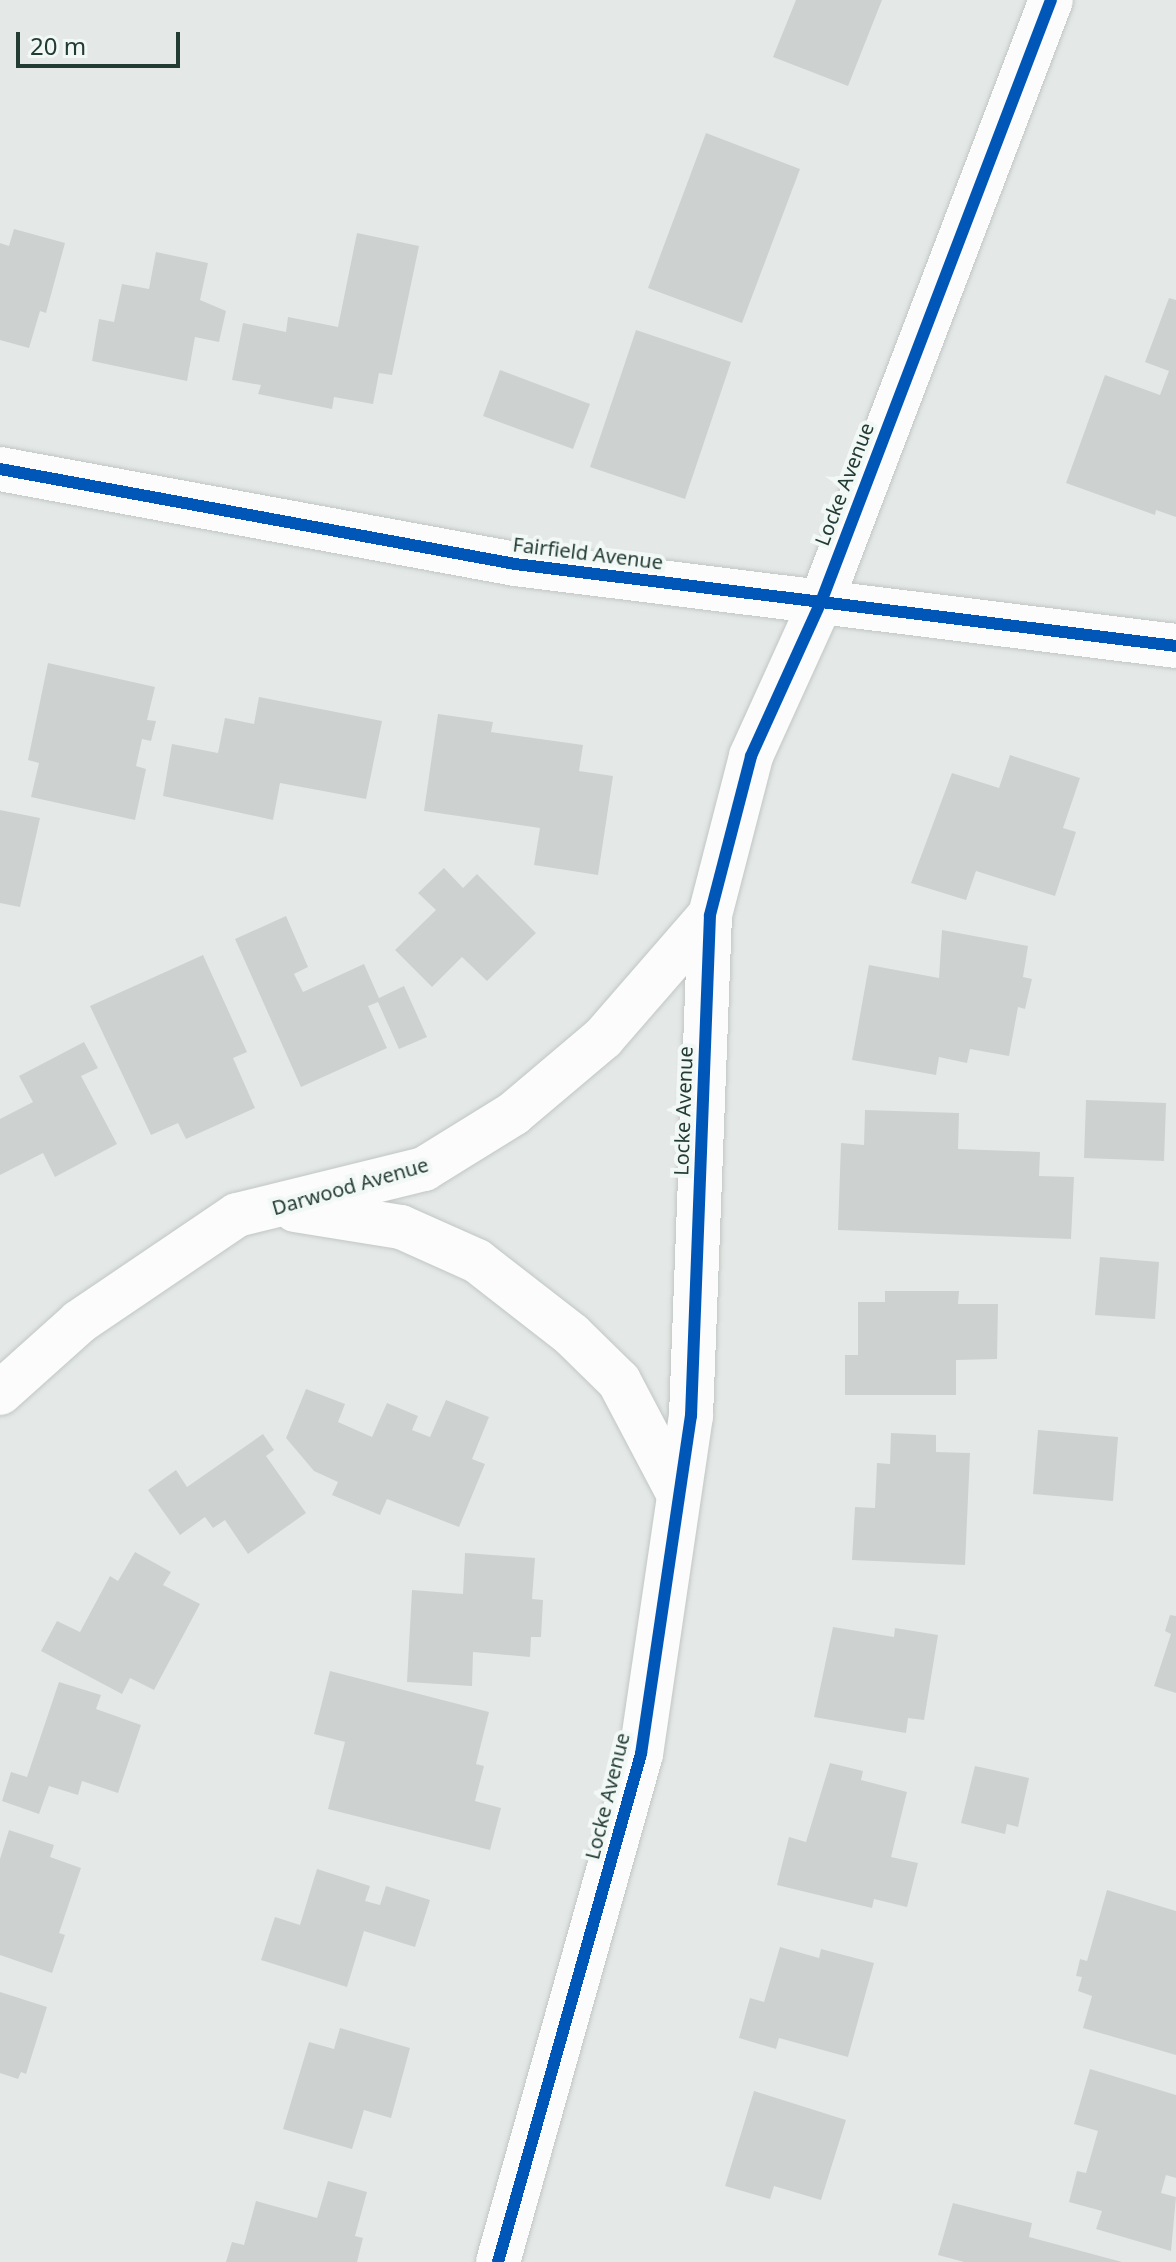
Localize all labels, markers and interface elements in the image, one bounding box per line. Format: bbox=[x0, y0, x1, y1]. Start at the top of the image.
scale bar bbox=[20, 16, 184, 66]
text: 20 m bbox=[30, 29, 86, 62]
street label: Locke Avenue bbox=[810, 419, 878, 549]
street label: Fairfield Avenue bbox=[511, 532, 665, 574]
street label: Locke Avenue bbox=[669, 1046, 697, 1176]
street label: Darwood Avenue bbox=[269, 1152, 431, 1220]
street label: Locke Avenue bbox=[580, 1730, 634, 1862]

